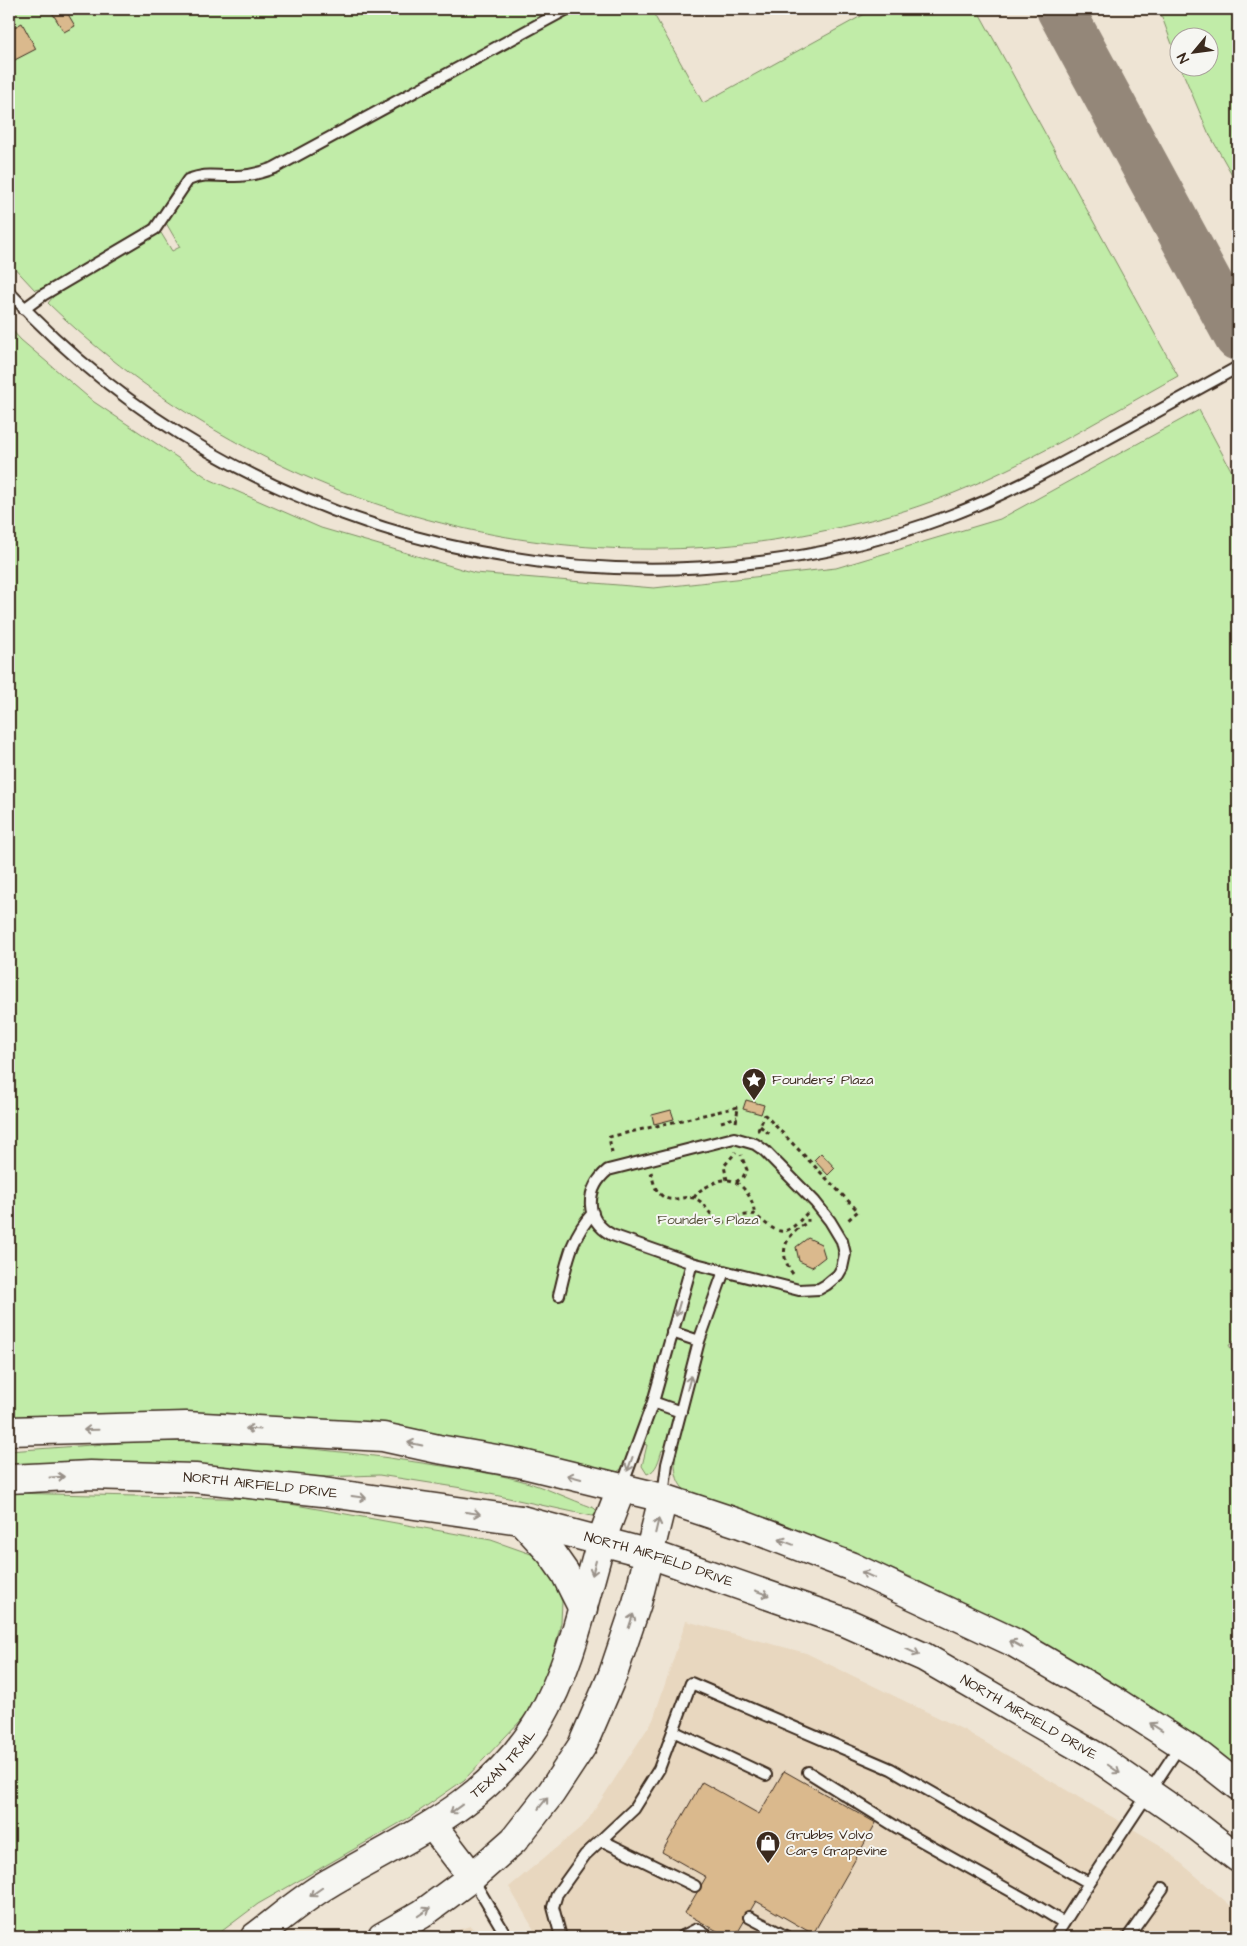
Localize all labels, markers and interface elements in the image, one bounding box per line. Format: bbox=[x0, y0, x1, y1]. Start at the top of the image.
north arrow bbox=[1170, 28, 1220, 78]
text: N bbox=[1173, 49, 1194, 67]
place icon: Founders' Plaza bbox=[741, 1067, 767, 1101]
place label: Founders' Plaza bbox=[772, 1070, 873, 1090]
park label: Founder's Plaza bbox=[657, 1210, 759, 1230]
one-way arrow bbox=[673, 1301, 683, 1317]
one-way arrow bbox=[684, 1375, 694, 1391]
one-way arrow bbox=[83, 1425, 100, 1435]
one-way arrow bbox=[245, 1425, 261, 1434]
one-way arrow bbox=[407, 1438, 423, 1448]
one-way arrow bbox=[625, 1456, 634, 1472]
street label: NORTH AIRFIELD DRIVE bbox=[183, 1468, 339, 1504]
one-way arrow bbox=[49, 1472, 65, 1481]
one-way arrow bbox=[566, 1472, 582, 1481]
one-way arrow bbox=[350, 1492, 366, 1502]
one-way arrow bbox=[465, 1508, 481, 1518]
one-way arrow bbox=[652, 1518, 662, 1534]
street label: NORTH AIRFIELD DRIVE bbox=[582, 1527, 736, 1592]
one-way arrow bbox=[779, 1537, 795, 1546]
one-way arrow bbox=[589, 1560, 599, 1576]
one-way arrow bbox=[861, 1570, 876, 1580]
one-way arrow bbox=[754, 1589, 770, 1598]
one-way arrow bbox=[627, 1613, 636, 1629]
one-way arrow bbox=[1009, 1639, 1024, 1649]
one-way arrow bbox=[905, 1648, 920, 1658]
street label: NORTH AIRFIELD DRIVE bbox=[957, 1670, 1101, 1765]
one-way arrow bbox=[1149, 1722, 1163, 1732]
street label: TEXAN TRAIL bbox=[466, 1725, 541, 1803]
one-way arrow bbox=[1107, 1764, 1121, 1774]
one-way arrow bbox=[537, 1797, 548, 1810]
one-way arrow bbox=[449, 1804, 463, 1814]
place label: Grubbs Volvo Cars Grapevine bbox=[786, 1825, 888, 1861]
shop icon: Grubbs Volvo Cars Grapevine bbox=[755, 1830, 781, 1864]
one-way arrow bbox=[309, 1887, 323, 1897]
one-way arrow bbox=[417, 1907, 431, 1918]

